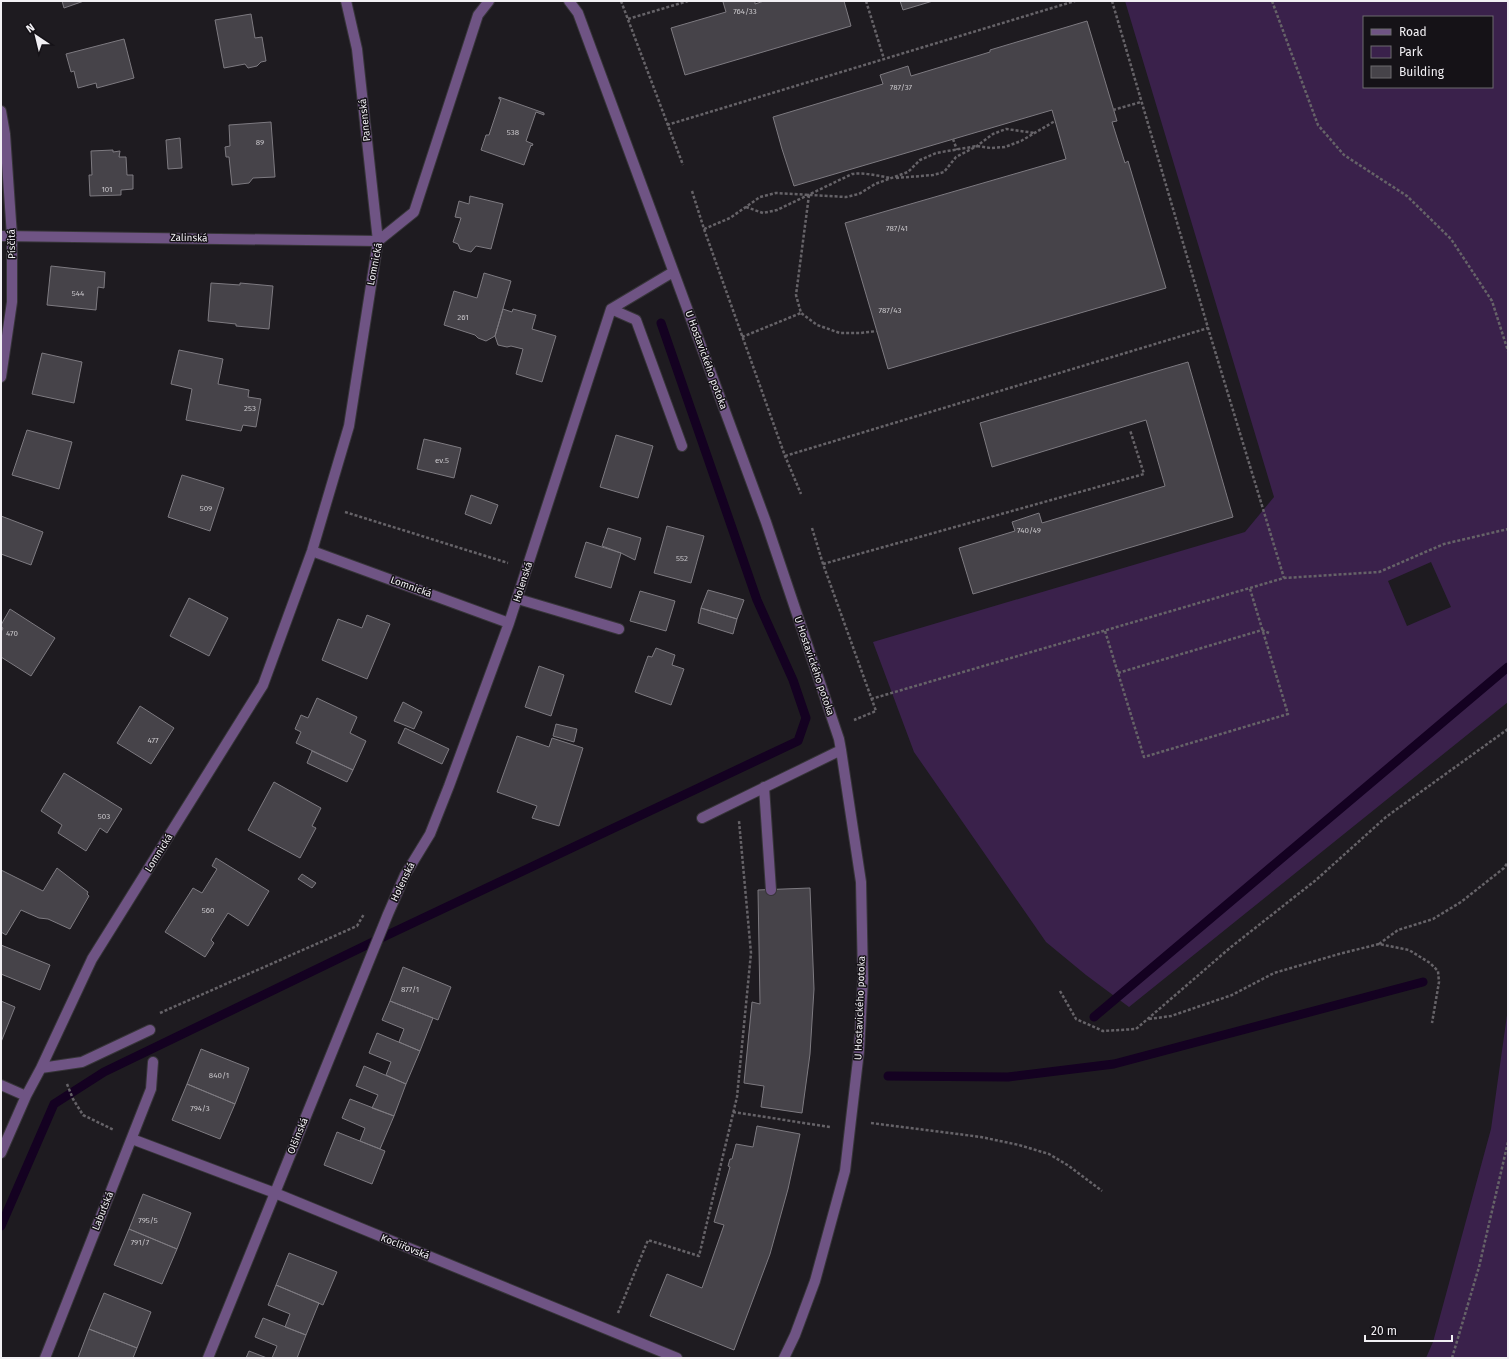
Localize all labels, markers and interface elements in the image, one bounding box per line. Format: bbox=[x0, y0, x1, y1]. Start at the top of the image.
house number: 764/33 bbox=[733, 7, 757, 16]
north arrow bbox=[16, 16, 56, 56]
legend bbox=[1363, 16, 1493, 88]
text: N bbox=[24, 21, 37, 36]
text: Road bbox=[1399, 25, 1427, 39]
text: Park bbox=[1399, 45, 1423, 59]
text: Building bbox=[1399, 65, 1445, 79]
house number: 787/37 bbox=[890, 83, 913, 92]
street label: Panenská bbox=[357, 98, 373, 142]
house number: 538 bbox=[507, 128, 520, 137]
house number: 89 bbox=[256, 138, 264, 147]
house number: 101 bbox=[101, 185, 113, 194]
house number: 787/41 bbox=[886, 224, 908, 233]
street label: Písčitá bbox=[5, 229, 18, 259]
street label: Zalinská bbox=[170, 232, 208, 244]
street label: Lomnická bbox=[365, 242, 385, 286]
house number: 544 bbox=[72, 289, 85, 298]
house number: 787/43 bbox=[879, 306, 901, 315]
street label: U Hostavického potoka bbox=[683, 309, 729, 411]
house number: 261 bbox=[457, 313, 469, 322]
house number: 253 bbox=[244, 404, 256, 413]
house number: ev.5 bbox=[435, 456, 449, 465]
house number: 509 bbox=[200, 504, 212, 513]
house number: 740/49 bbox=[1017, 526, 1041, 535]
house number: 552 bbox=[676, 554, 688, 563]
street label: Holenská bbox=[511, 560, 535, 604]
street label: Lomnická bbox=[389, 574, 433, 600]
street label: U Hostavického potoka bbox=[791, 615, 837, 717]
house number: 470 bbox=[6, 629, 19, 638]
house number: 477 bbox=[147, 736, 159, 745]
house number: 503 bbox=[98, 812, 110, 821]
street label: Lomnická bbox=[143, 832, 175, 874]
street label: Holenská bbox=[388, 861, 418, 903]
house number: 560 bbox=[202, 906, 215, 915]
street label: U Hostavického potoka bbox=[852, 956, 868, 1060]
house number: 877/1 bbox=[401, 985, 419, 994]
house number: 840/1 bbox=[209, 1071, 229, 1080]
house number: 794/3 bbox=[190, 1104, 210, 1113]
street label: Olšinská bbox=[285, 1116, 311, 1156]
street label: Labuťská bbox=[90, 1190, 116, 1232]
house number: 795/5 bbox=[138, 1216, 158, 1225]
street label: Koclířovská bbox=[379, 1231, 431, 1262]
house number: 791/7 bbox=[131, 1238, 150, 1247]
scale bar bbox=[1365, 1317, 1452, 1343]
text: 20 m bbox=[1371, 1324, 1397, 1338]

